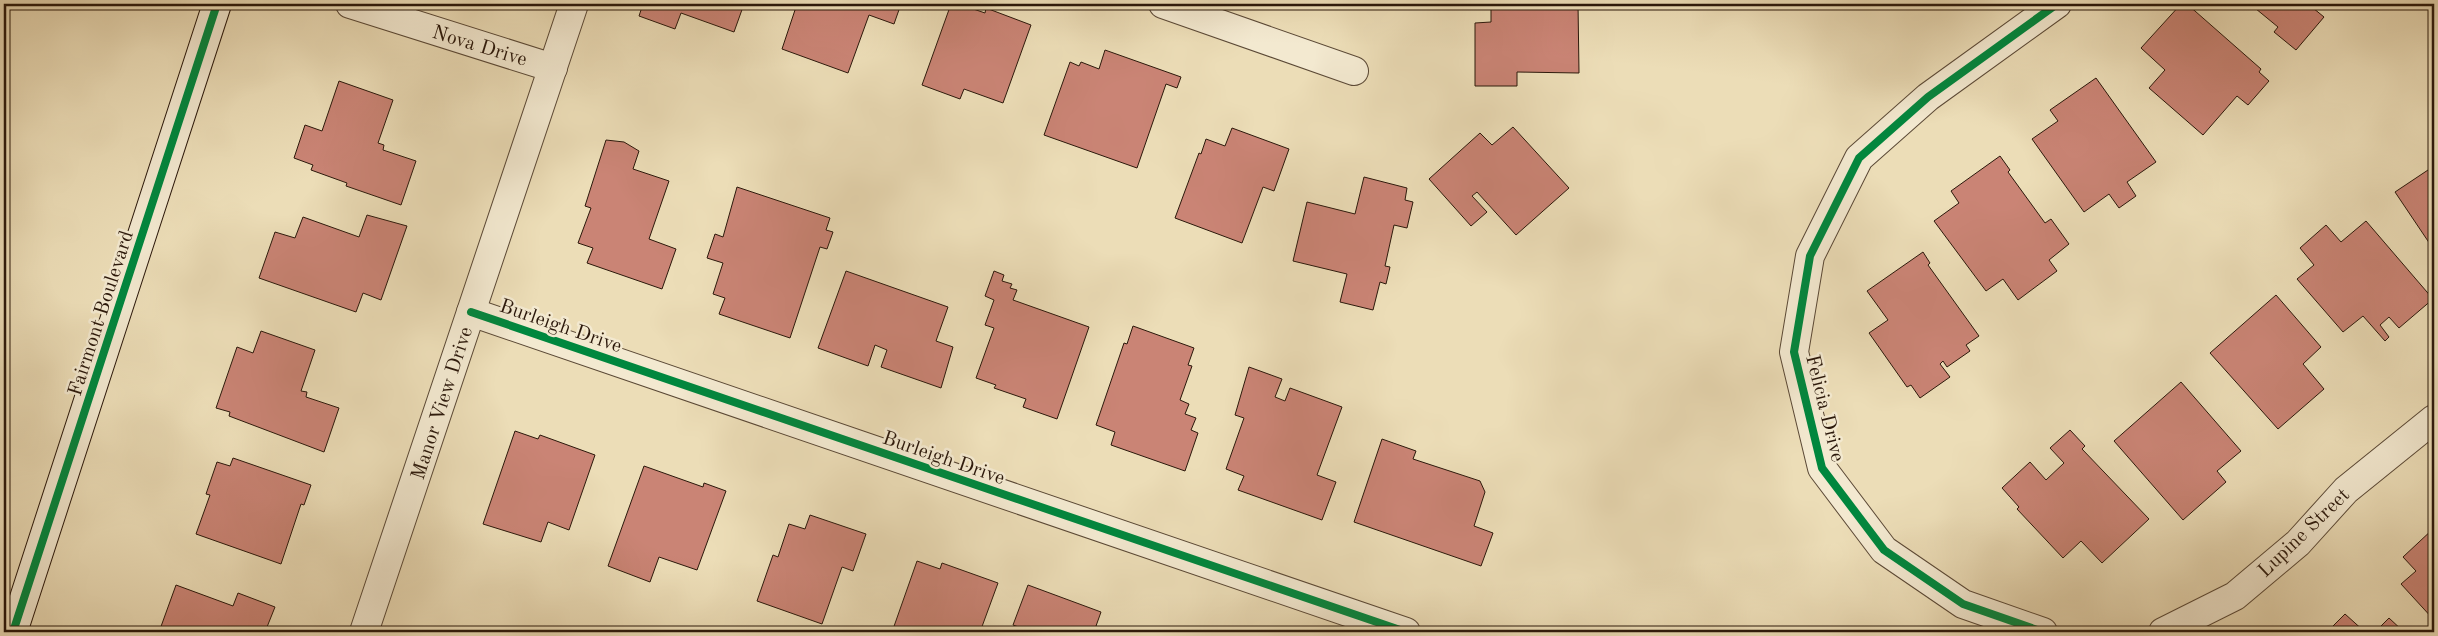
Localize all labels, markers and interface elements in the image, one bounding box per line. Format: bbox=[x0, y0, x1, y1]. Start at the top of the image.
street label: Nova Drive bbox=[430, 23, 529, 71]
street label: Fairmont Boulevard bbox=[66, 229, 138, 399]
street label: Burleigh Drive bbox=[497, 297, 624, 357]
street label: Manor View Drive bbox=[409, 325, 477, 483]
street label: Felicia Drive bbox=[1801, 353, 1847, 464]
street label: Burleigh Drive bbox=[880, 429, 1007, 489]
street label: Lupine Street bbox=[2255, 485, 2354, 582]

